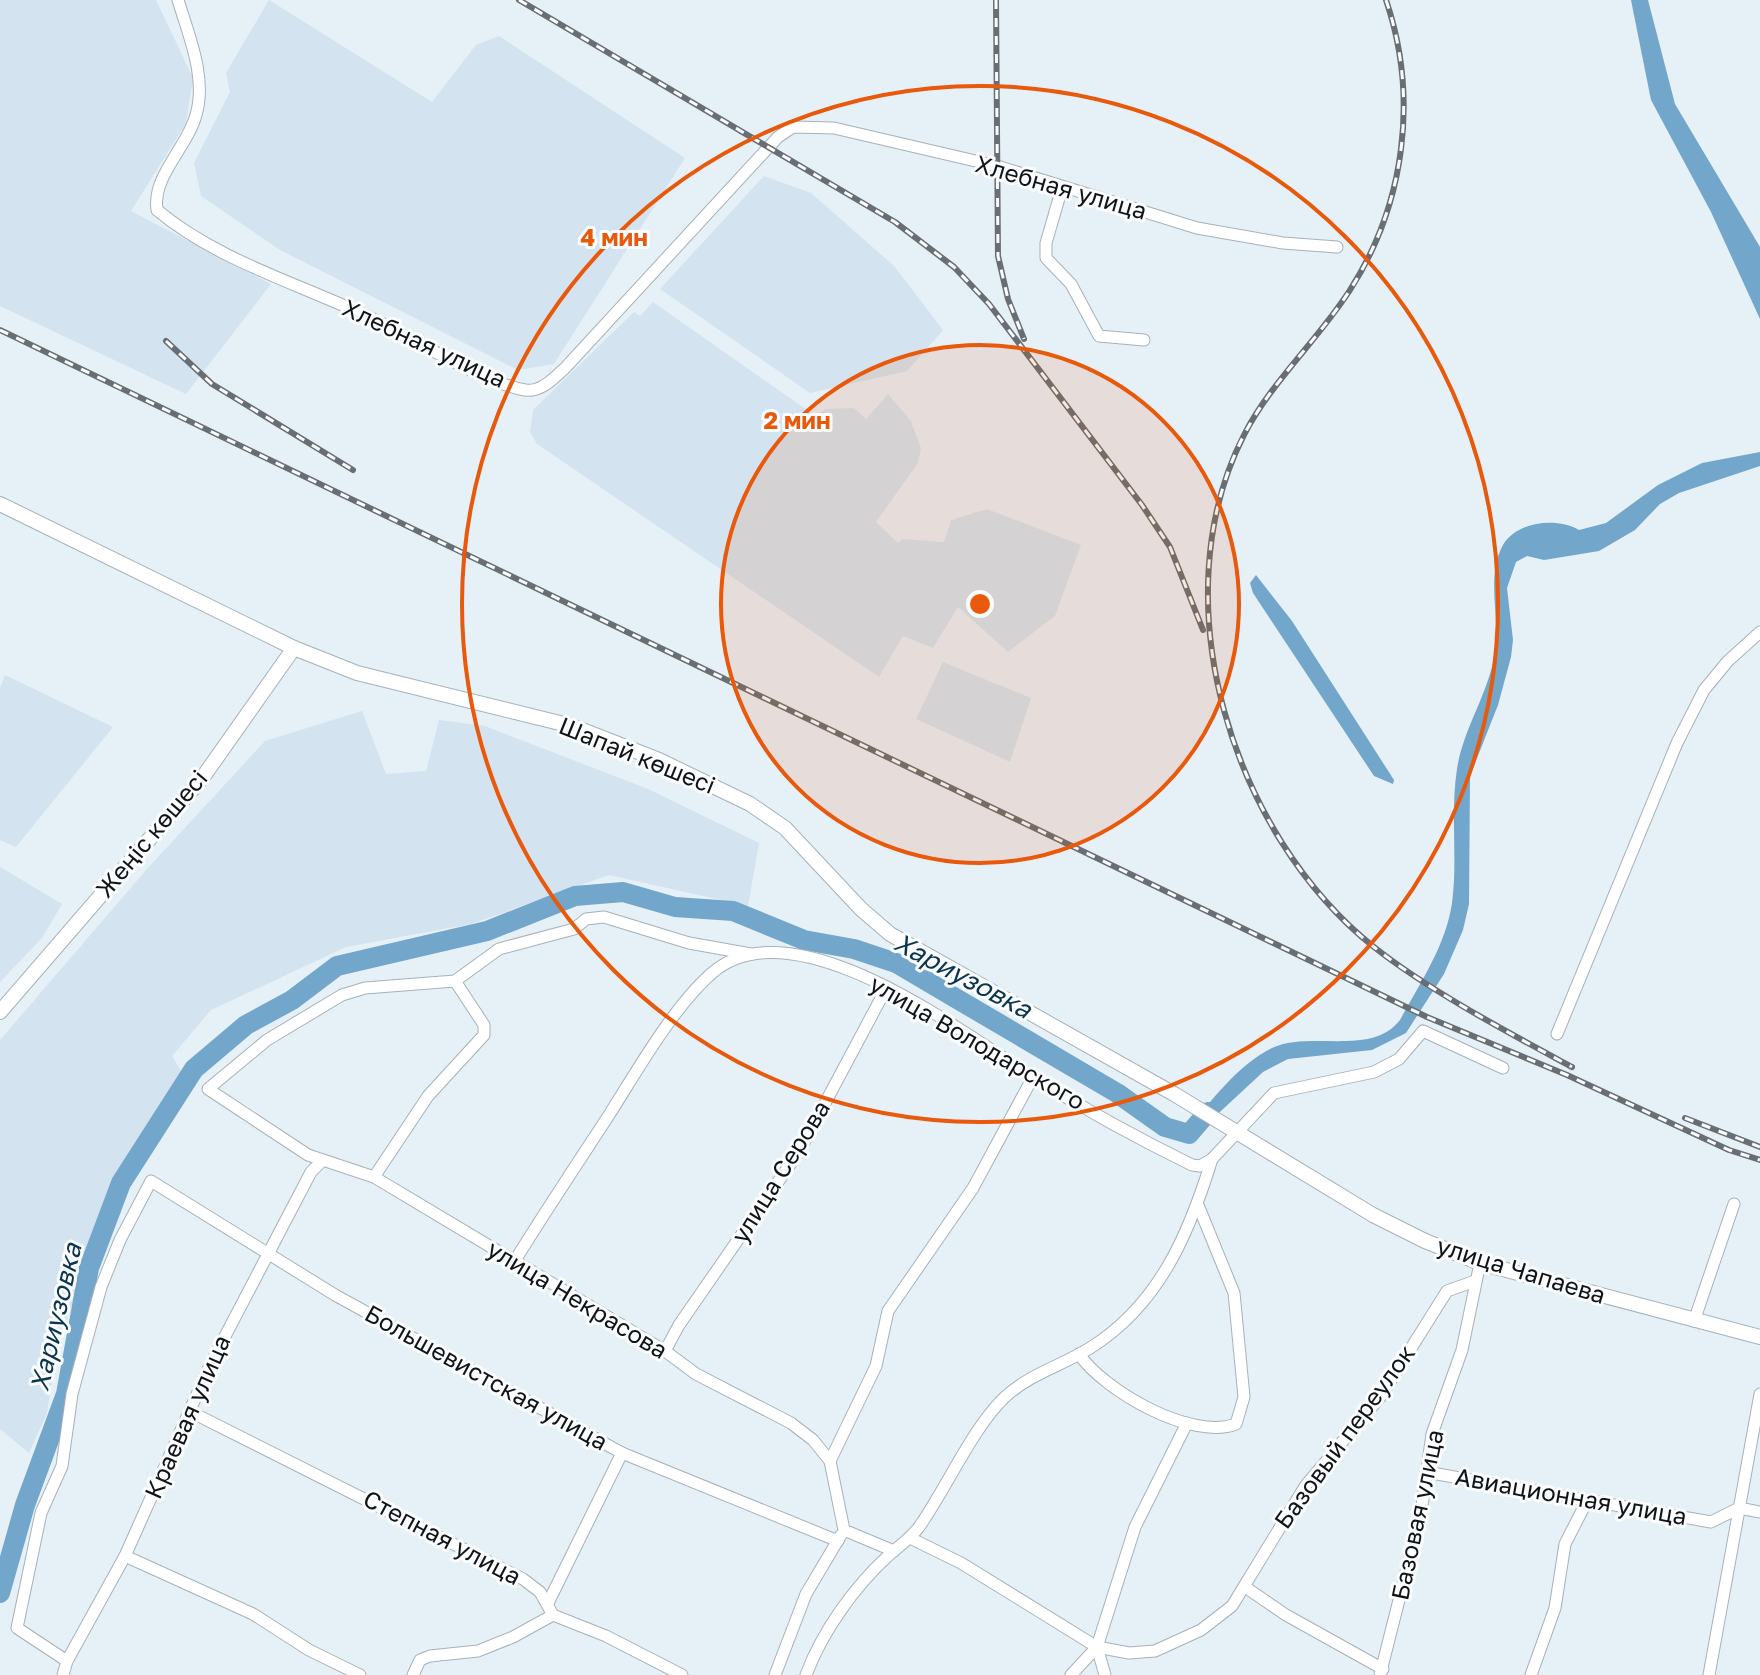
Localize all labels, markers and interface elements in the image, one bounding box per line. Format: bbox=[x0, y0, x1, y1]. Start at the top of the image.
street label: Хлебная улица bbox=[972, 148, 1150, 225]
text: 4 мин bbox=[580, 222, 648, 251]
street label: Хлебная улица bbox=[338, 292, 511, 393]
text: 2 мин bbox=[763, 405, 831, 434]
centre of rings bbox=[966, 590, 994, 618]
street label: Шапай көшесі bbox=[555, 710, 720, 799]
street label: Жеңіс көшесі bbox=[89, 763, 213, 903]
water label: Хариузовка bbox=[889, 926, 1038, 1025]
street label: улица Володарского bbox=[865, 968, 1091, 1115]
street label: улица Серова bbox=[724, 1094, 835, 1248]
street label: улица Чапаева bbox=[1434, 1230, 1609, 1309]
street label: улица Некрасова bbox=[482, 1233, 673, 1364]
water label: Хариузовка bbox=[23, 1239, 88, 1394]
street label: Большевистская улица bbox=[360, 1298, 613, 1456]
street label: Краевая улица bbox=[138, 1330, 236, 1503]
street label: Базовый переулок bbox=[1267, 1338, 1420, 1534]
street label: Базовая улица bbox=[1384, 1427, 1449, 1603]
street label: Авиационная улица bbox=[1453, 1461, 1689, 1530]
street label: Степная улица bbox=[359, 1483, 526, 1590]

